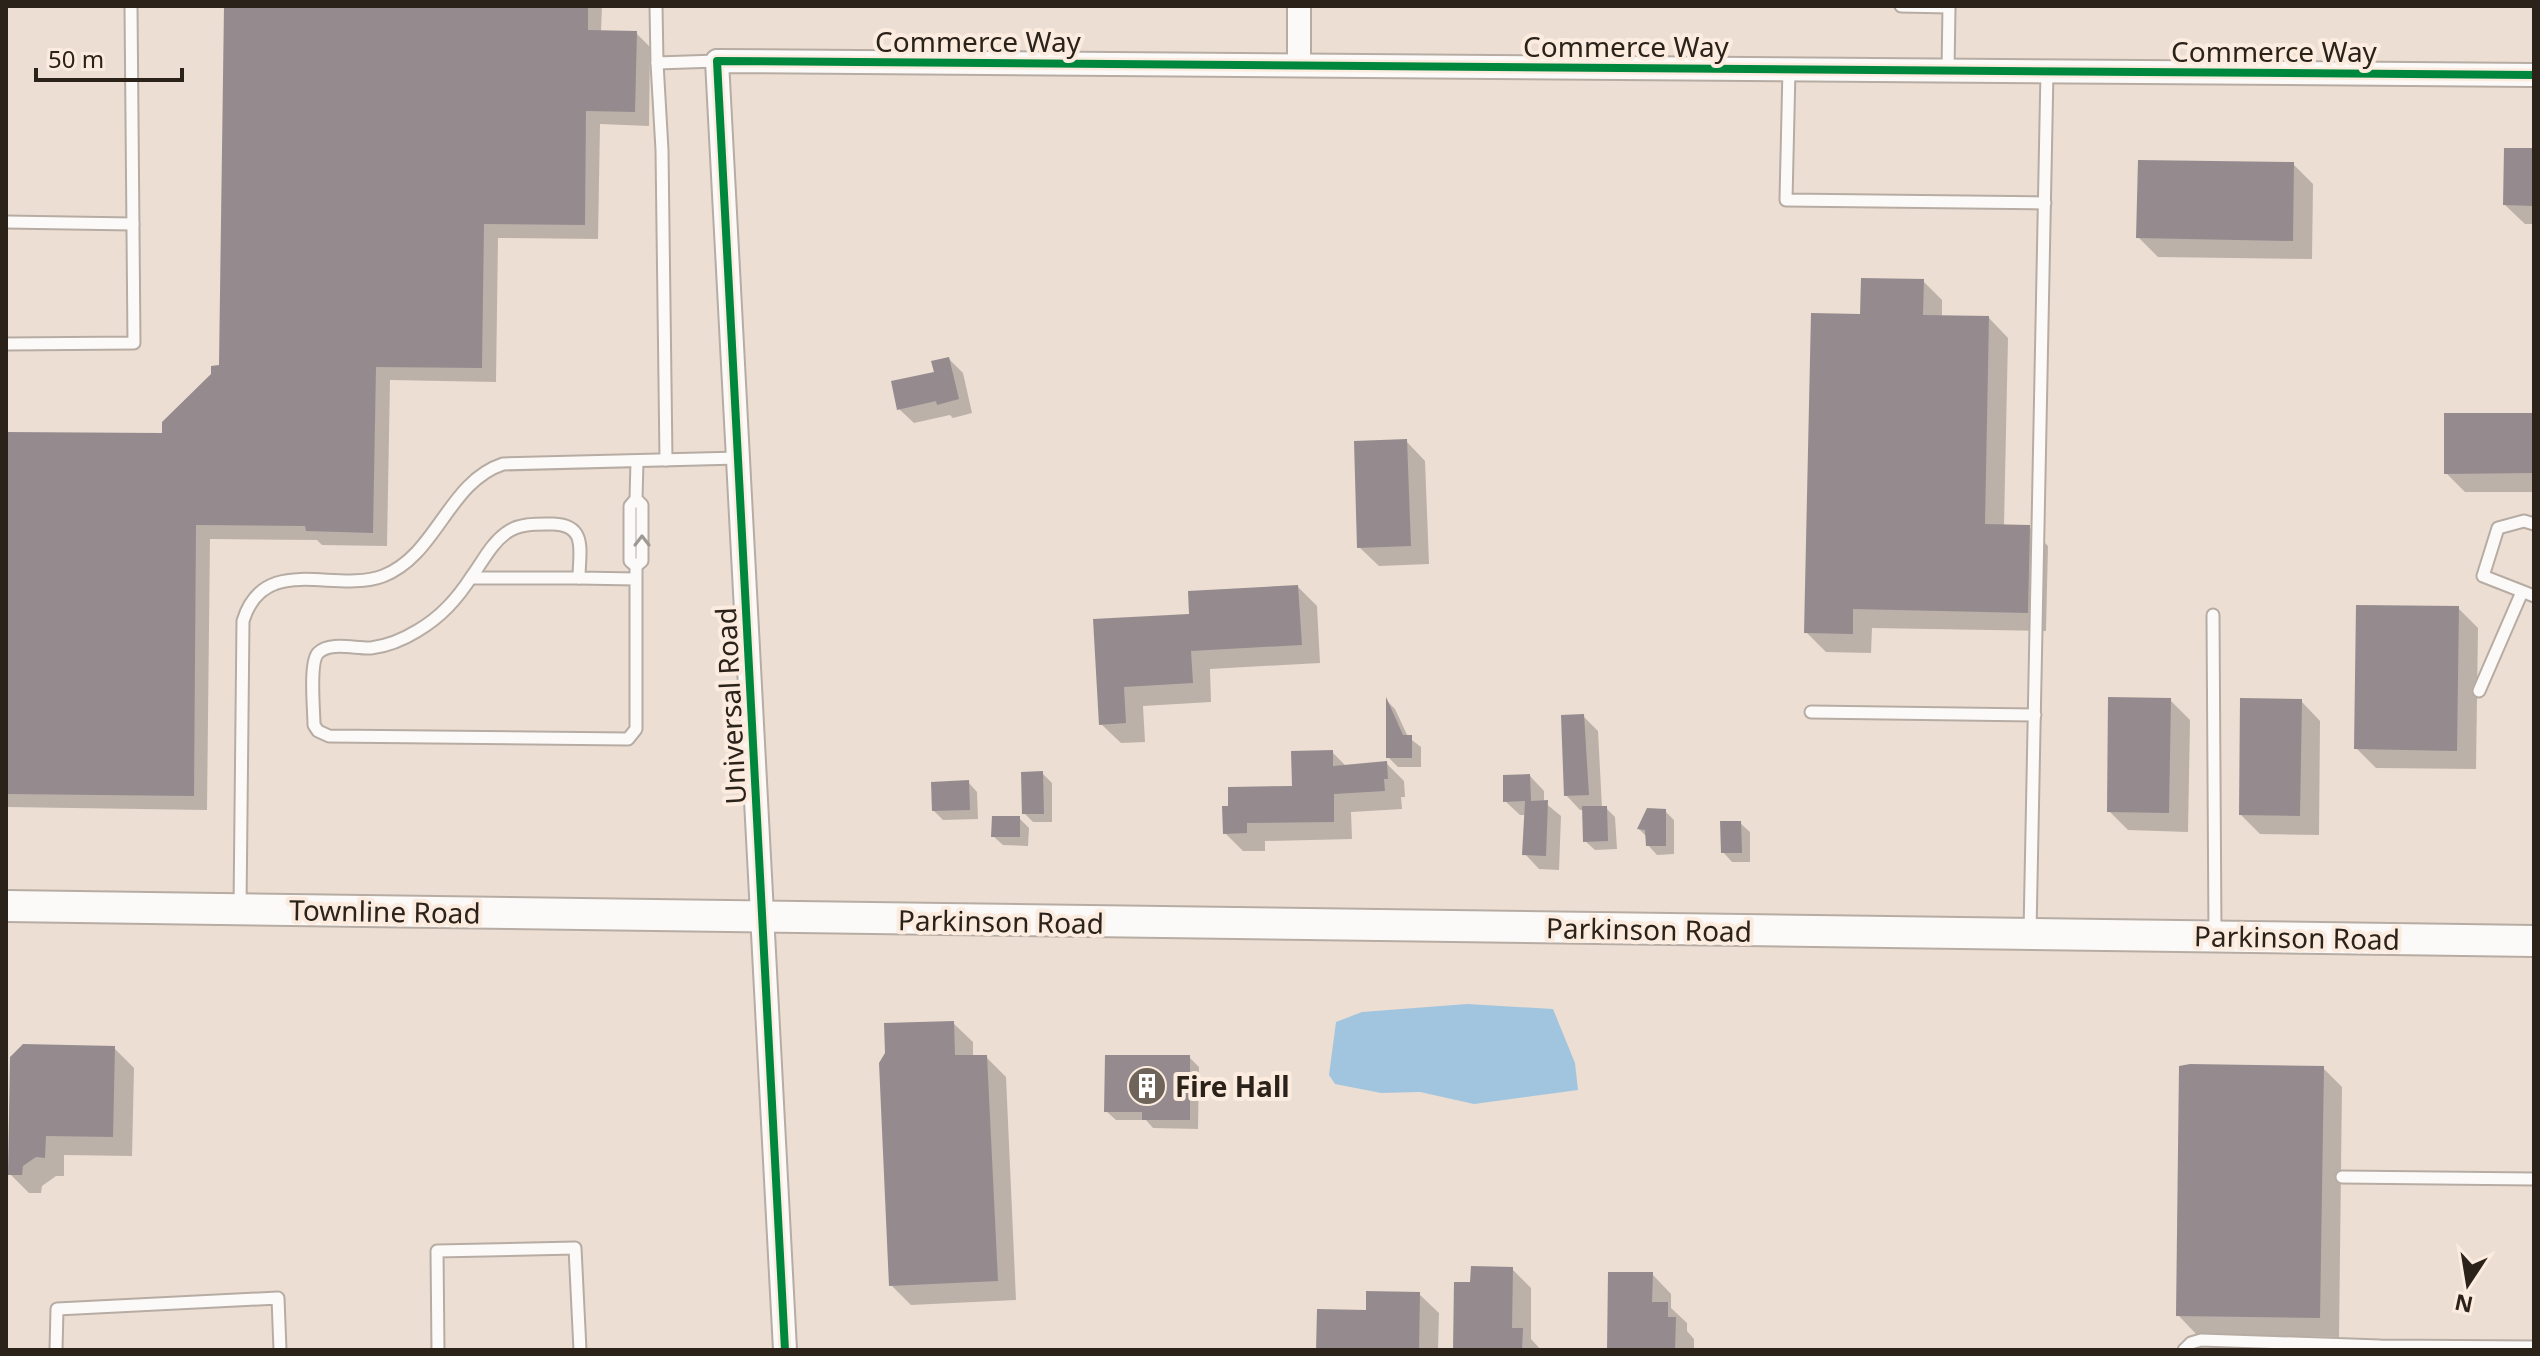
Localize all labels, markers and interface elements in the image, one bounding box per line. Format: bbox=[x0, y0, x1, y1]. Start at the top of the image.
street label: Commerce Way bbox=[875, 22, 1082, 60]
street label: Commerce Way bbox=[1523, 27, 1730, 65]
scale bar bbox=[36, 32, 182, 82]
street label: Commerce Way bbox=[2171, 32, 2378, 70]
text: 50 m bbox=[48, 42, 104, 75]
one-way arrow bbox=[633, 534, 651, 547]
street label: Universal Road bbox=[706, 606, 754, 806]
street label: Townline Road bbox=[289, 890, 481, 932]
street label: Parkinson Road bbox=[898, 900, 1104, 942]
street label: Parkinson Road bbox=[1546, 908, 1752, 950]
street label: Parkinson Road bbox=[2194, 916, 2400, 958]
building icon: Fire Hall bbox=[1126, 1065, 1168, 1107]
place label: Fire Hall bbox=[1175, 1067, 1290, 1105]
north arrow bbox=[2428, 1244, 2508, 1324]
text: N bbox=[2452, 1288, 2476, 1321]

